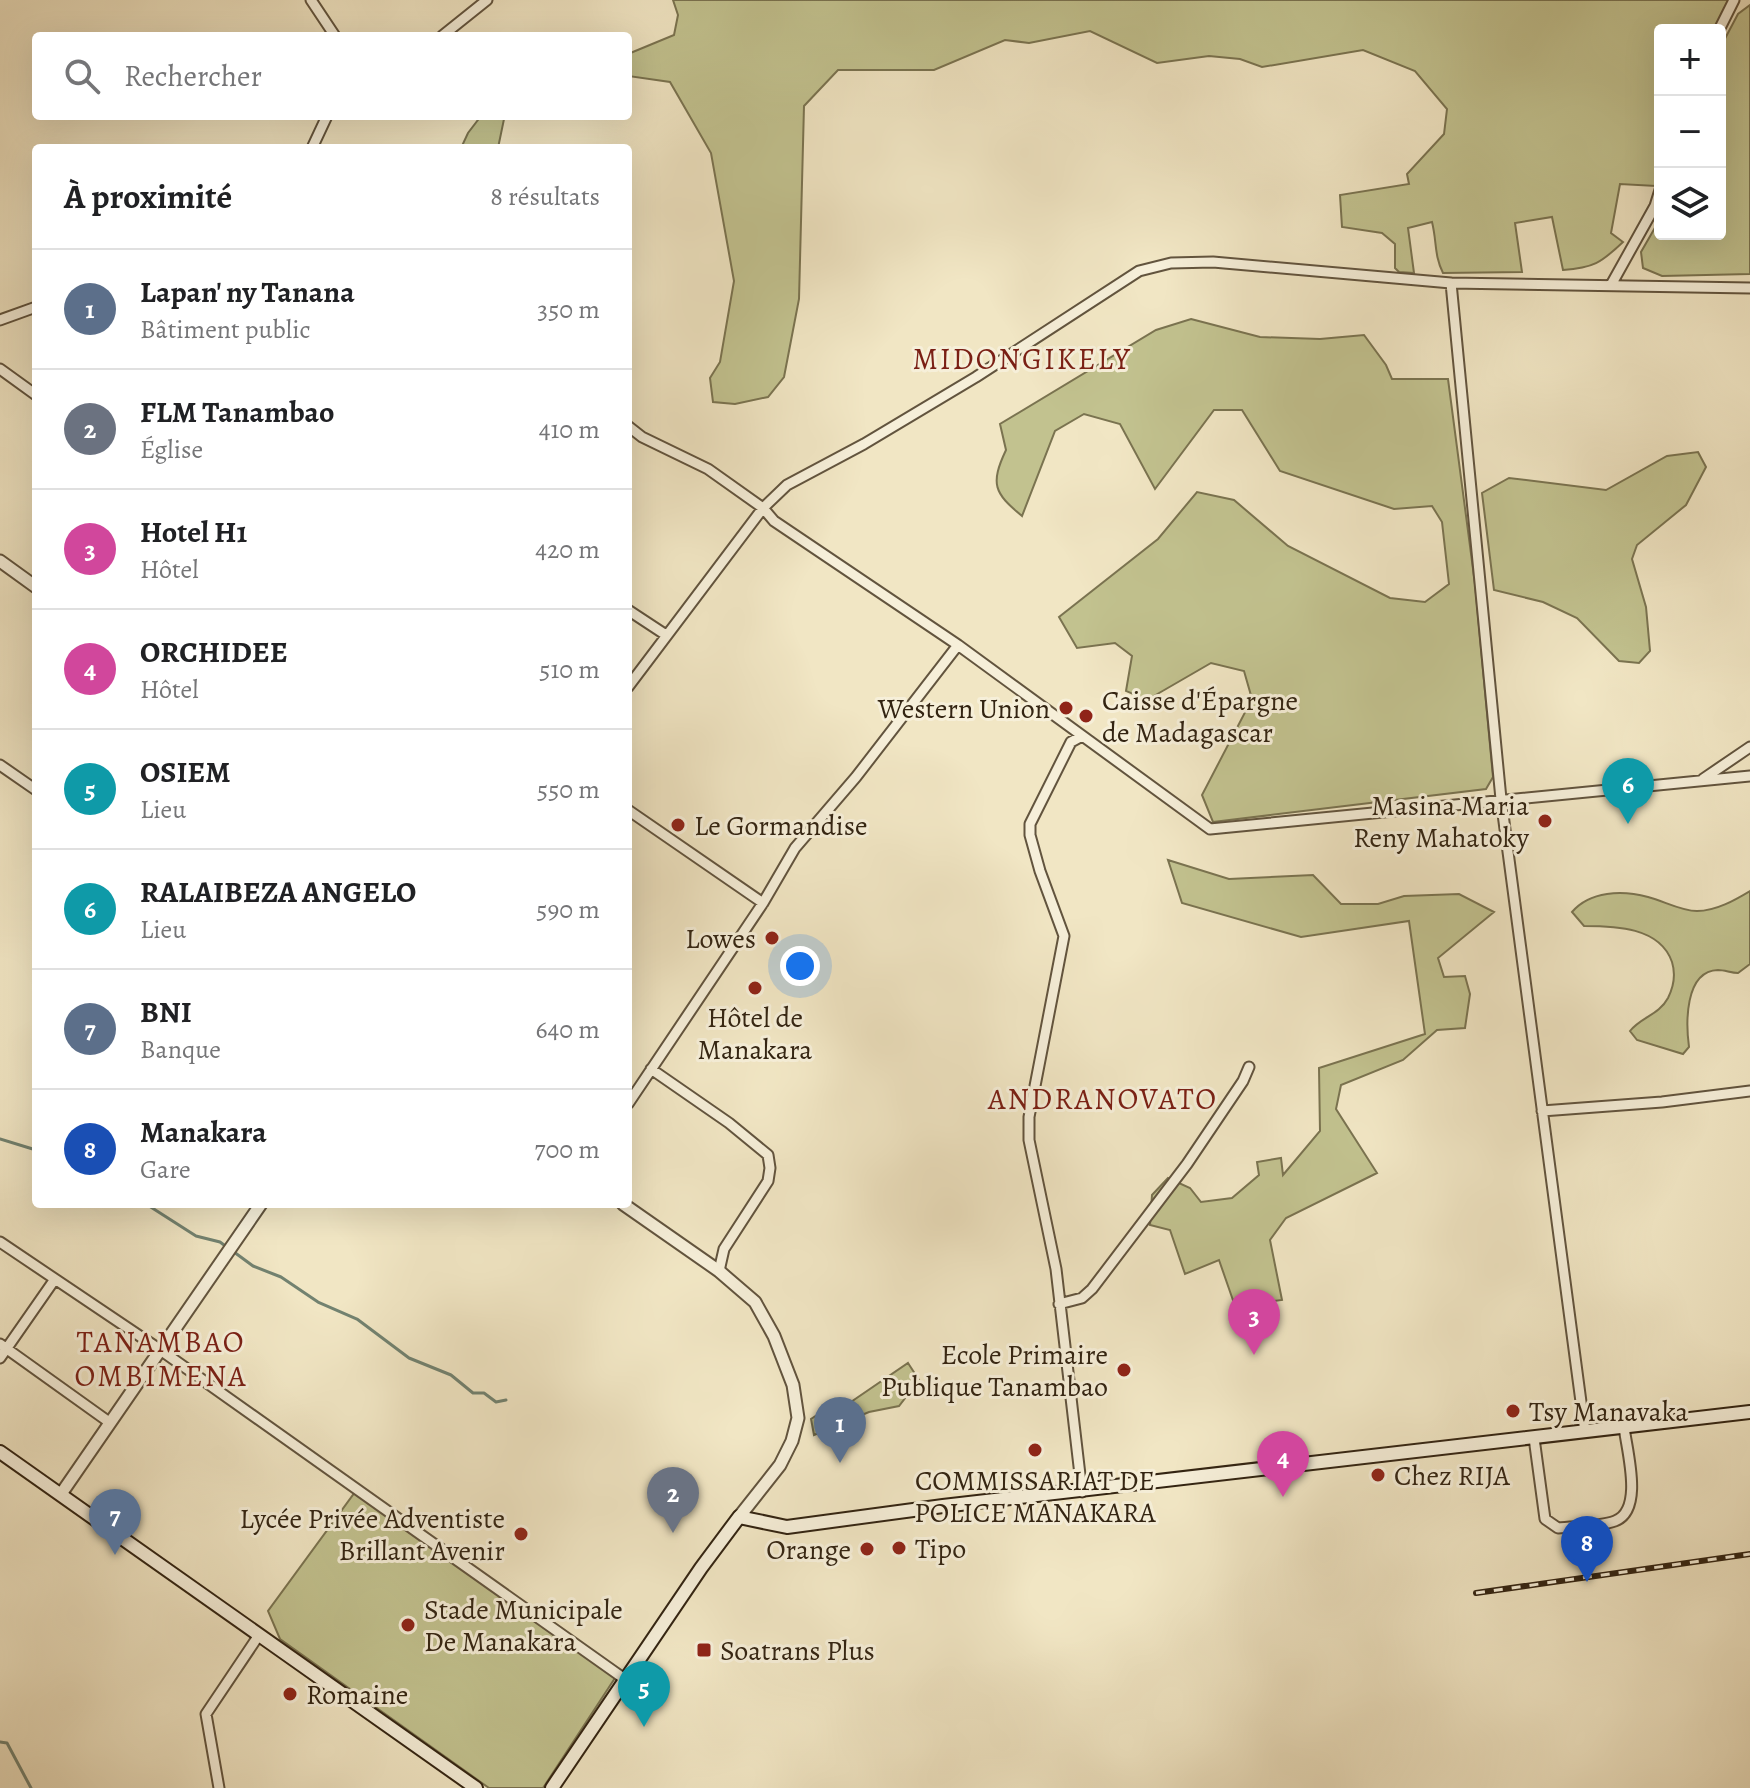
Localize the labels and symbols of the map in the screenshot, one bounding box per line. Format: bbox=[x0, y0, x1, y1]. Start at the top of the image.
district label: MIDONGIKELY bbox=[912, 339, 1132, 379]
place label: Caisse d'Épargne de Madagascar bbox=[1102, 682, 1298, 752]
place label: Western Union bbox=[877, 690, 1050, 728]
marker: Western Union bbox=[1057, 699, 1075, 717]
marker: Caisse d'Épargne de Madagascar bbox=[1077, 707, 1095, 725]
pin: 6 bbox=[1602, 758, 1654, 824]
place label: Masina Maria Reny Mahatoky bbox=[1353, 787, 1530, 857]
place label: Le Gormandise bbox=[694, 807, 868, 845]
marker: Masina Maria Reny Mahatoky bbox=[1536, 812, 1554, 830]
marker: Le Gormandise bbox=[669, 816, 687, 834]
place label: Lowes bbox=[685, 920, 756, 958]
marker: Lowes bbox=[763, 929, 781, 947]
your location bbox=[780, 946, 820, 986]
marker: Hôtel de Manakara bbox=[746, 979, 764, 997]
place label: Hôtel de Manakara bbox=[698, 999, 812, 1069]
district label: ANDRANOVATO bbox=[987, 1079, 1218, 1119]
pin: 3 bbox=[1228, 1289, 1280, 1355]
district label: TANAMBAO OMBIMENA bbox=[75, 1322, 247, 1396]
place label: Ecole Primaire Publique Tanambao bbox=[881, 1336, 1108, 1406]
marker: Ecole Primaire Publique Tanambao bbox=[1115, 1361, 1133, 1379]
place label: Tsy Manavaka bbox=[1529, 1393, 1688, 1431]
pin: 1 bbox=[814, 1397, 866, 1463]
marker: Tsy Manavaka bbox=[1504, 1402, 1522, 1420]
pin: 4 bbox=[1257, 1431, 1309, 1497]
marker: COMMISSARIAT DE POLICE MANAKARA bbox=[1026, 1441, 1044, 1459]
place label: Chez RIJA bbox=[1394, 1457, 1511, 1495]
place label: COMMISSARIAT DE POLICE MANAKARA bbox=[914, 1462, 1156, 1532]
marker: Chez RIJA bbox=[1369, 1466, 1387, 1484]
pin: 2 bbox=[647, 1467, 699, 1533]
pin: 7 bbox=[89, 1489, 141, 1555]
place label: Lycée Privée Adventiste Brillant Avenir bbox=[240, 1500, 505, 1570]
pin: 8 bbox=[1561, 1516, 1613, 1582]
marker: Lycée Privée Adventiste Brillant Avenir bbox=[512, 1525, 530, 1543]
place label: Tipo bbox=[915, 1530, 966, 1568]
place label: Orange bbox=[766, 1531, 851, 1569]
marker: Tipo bbox=[890, 1539, 908, 1557]
marker: Orange bbox=[858, 1540, 876, 1558]
place label: Stade Municipale De Manakara bbox=[424, 1591, 623, 1661]
marker: Stade Municipale De Manakara bbox=[399, 1616, 417, 1634]
place label: Soatrans Plus bbox=[720, 1632, 875, 1670]
marker: Soatrans Plus bbox=[695, 1641, 713, 1659]
pin: 5 bbox=[618, 1661, 670, 1727]
place label: Romaine bbox=[306, 1676, 408, 1714]
marker: Romaine bbox=[281, 1685, 299, 1703]

